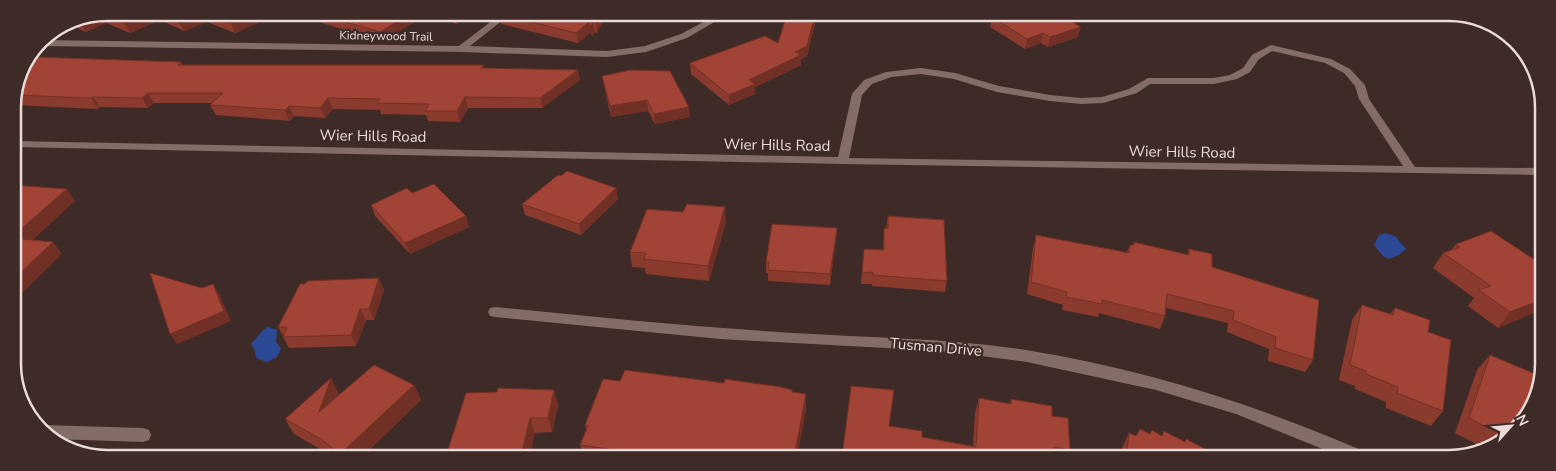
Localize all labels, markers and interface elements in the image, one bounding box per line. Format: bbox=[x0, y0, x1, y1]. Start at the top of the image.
street label: Kidneywood Trail bbox=[339, 27, 433, 45]
street label: Wier Hills Road bbox=[319, 125, 427, 147]
street label: Wier Hills Road bbox=[723, 134, 831, 156]
street label: Wier Hills Road bbox=[1128, 141, 1236, 163]
street label: Tusman Drive bbox=[889, 333, 983, 361]
north arrow bbox=[1486, 401, 1536, 451]
text: N bbox=[1511, 411, 1533, 429]

